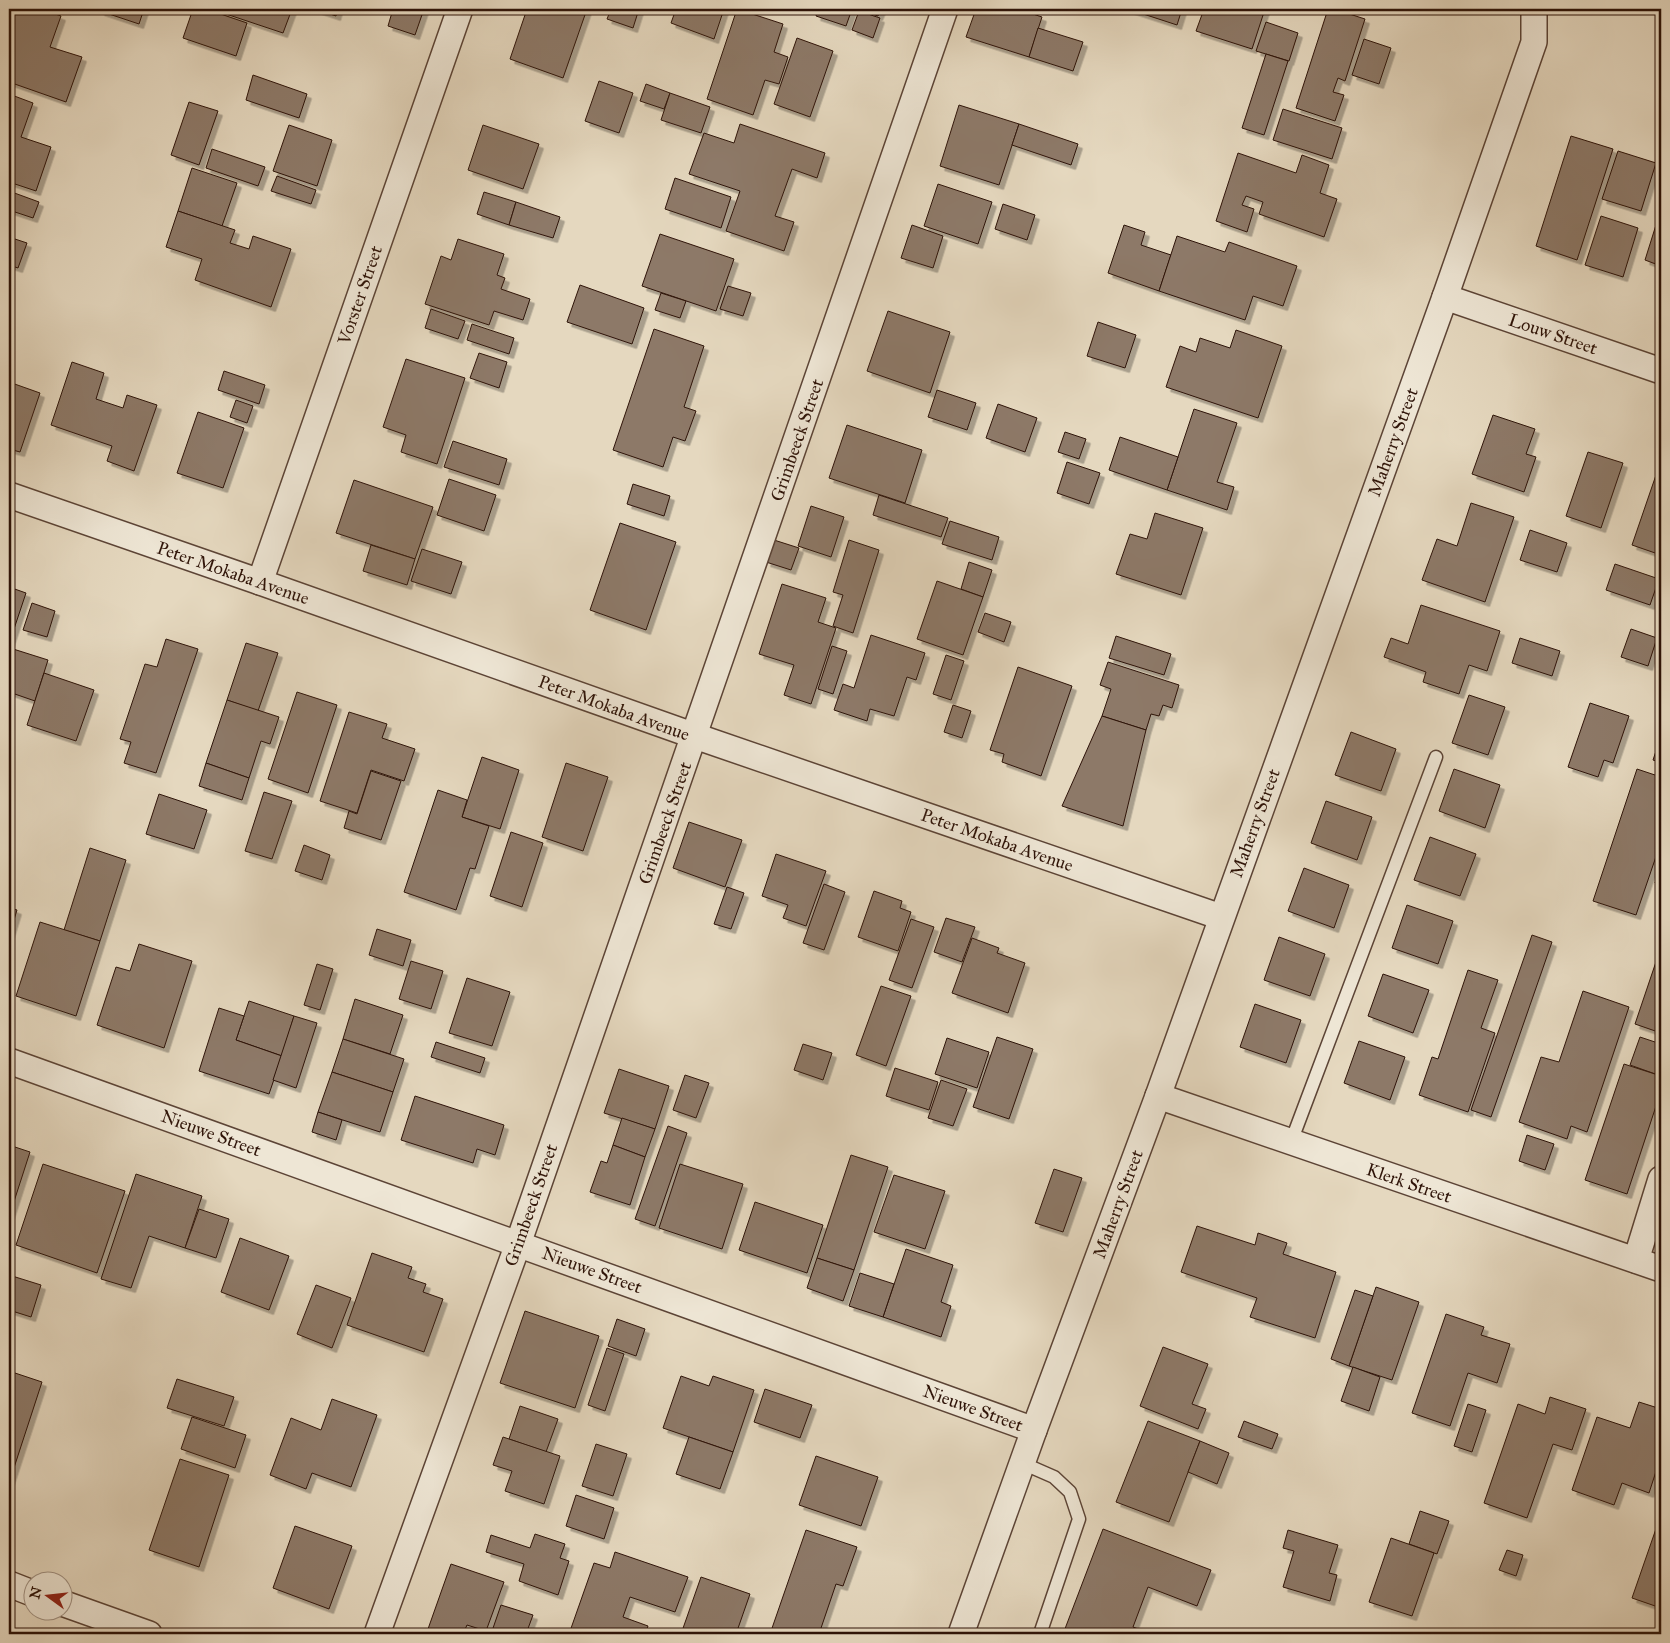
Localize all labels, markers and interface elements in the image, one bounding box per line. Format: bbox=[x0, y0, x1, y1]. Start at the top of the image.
street label: Vorster Street bbox=[333, 242, 387, 348]
street label: Louw Street bbox=[1506, 309, 1601, 360]
street label: Grimbeeck Street bbox=[766, 375, 828, 504]
street label: Maherry Street bbox=[1363, 384, 1423, 499]
street label: Peter Mokaba Avenue bbox=[154, 537, 312, 609]
street label: Peter Mokaba Avenue bbox=[535, 670, 693, 746]
street label: Grimbeeck Street bbox=[634, 758, 696, 887]
street label: Maherry Street bbox=[1225, 765, 1285, 880]
street label: Peter Mokaba Avenue bbox=[918, 804, 1076, 876]
street label: Nieuwe Street bbox=[158, 1105, 265, 1161]
street label: Grimbeeck Street bbox=[500, 1140, 562, 1269]
street label: Maherry Street bbox=[1088, 1146, 1148, 1261]
street label: Klerk Street bbox=[1364, 1158, 1455, 1208]
street label: Nieuwe Street bbox=[539, 1242, 646, 1298]
street label: Nieuwe Street bbox=[920, 1380, 1027, 1436]
north arrow bbox=[22, 1570, 72, 1620]
text: N bbox=[26, 1585, 46, 1601]

